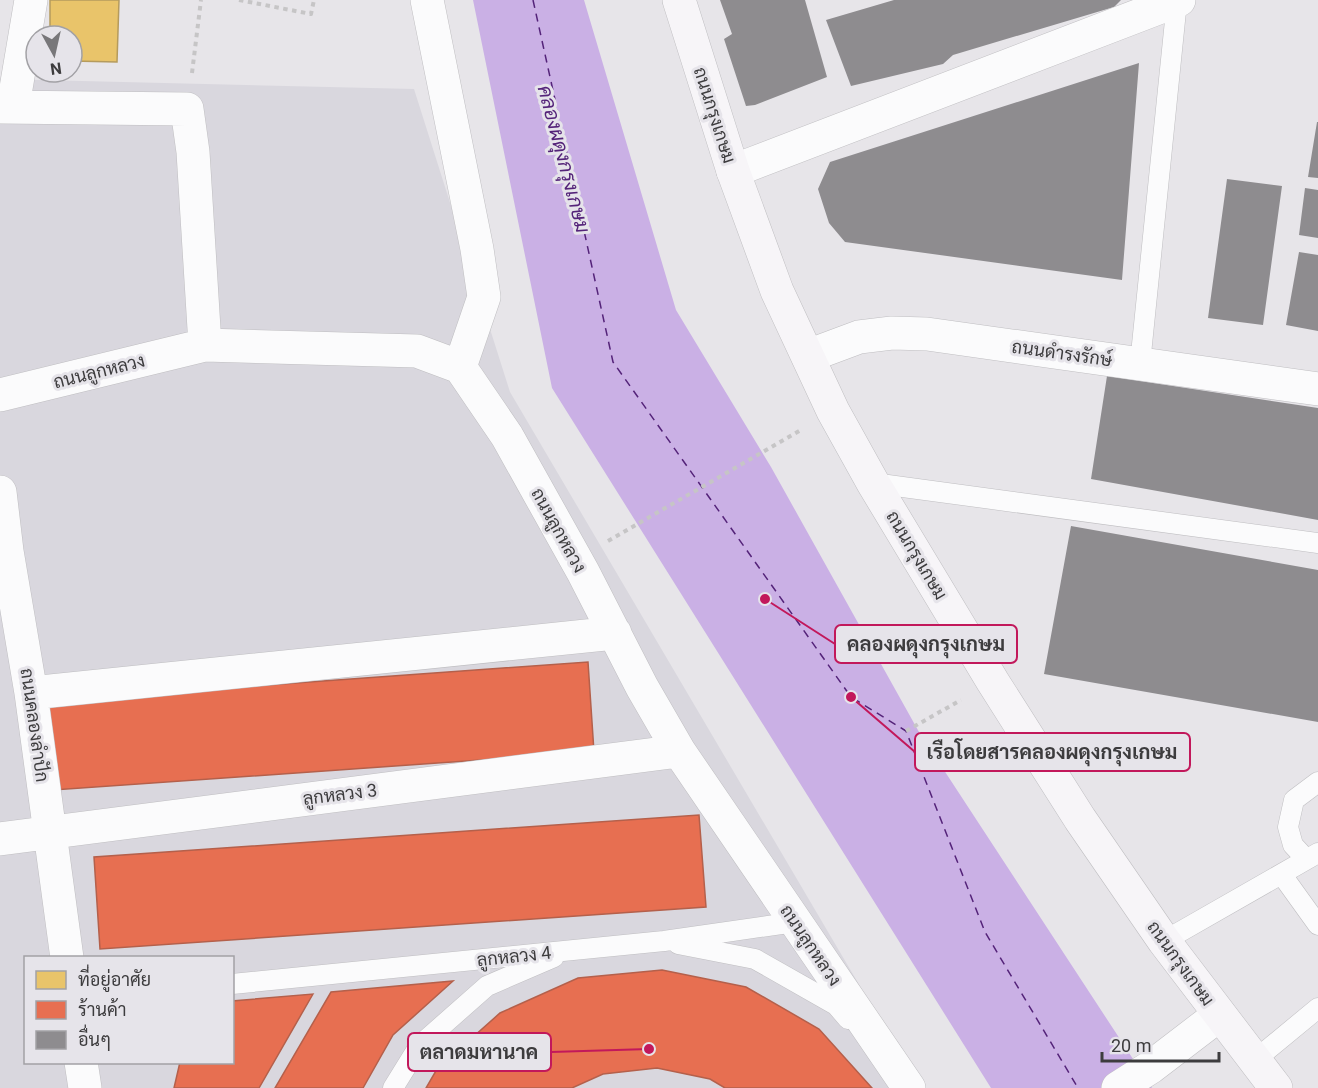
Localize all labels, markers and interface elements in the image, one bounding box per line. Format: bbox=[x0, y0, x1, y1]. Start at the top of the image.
north arrow bbox=[24, 24, 84, 84]
text: N bbox=[49, 58, 63, 79]
street label: ถนนกรุงเกษม bbox=[688, 64, 740, 166]
water label: คลองผดุงกรุงเกษม bbox=[531, 83, 595, 236]
street label: ถนนดำรงรักษ์ bbox=[1011, 334, 1115, 371]
street label: ถนนลูกหลวง bbox=[51, 350, 148, 395]
street label: ถนนลูกหลวง bbox=[525, 484, 591, 577]
street label: ถนนกรุงเกษม bbox=[881, 507, 952, 604]
callout: คลองผดุงกรุงเกษม bbox=[835, 625, 1017, 663]
text: คลองผดุงกรุงเกษม bbox=[847, 632, 1005, 659]
street label: ถนนคลองลำปัก bbox=[17, 667, 53, 783]
callout: เรือโดยสารคลองผดุงกรุงเกษม bbox=[915, 733, 1190, 771]
text: เรือโดยสารคลองผดุงกรุงเกษม bbox=[927, 738, 1177, 767]
street label: ลูกหลวง 3 bbox=[302, 779, 379, 812]
street label: ถนนลูกหลวง bbox=[774, 900, 846, 991]
street label: ถนนกรุงเกษม bbox=[1142, 916, 1219, 1011]
street label: ลูกหลวง 4 bbox=[476, 942, 553, 973]
legend bbox=[24, 956, 234, 1064]
text: ที่อยู่อาศัย bbox=[78, 964, 151, 993]
text: ร้านค้า bbox=[78, 998, 127, 1020]
text: อื่นๆ bbox=[78, 1024, 111, 1051]
scale bar bbox=[1102, 1025, 1219, 1063]
callout: ตลาดมหานาค bbox=[408, 1033, 551, 1071]
text: 20 m bbox=[1111, 1035, 1151, 1056]
text: ตลาดมหานาค bbox=[420, 1040, 538, 1064]

